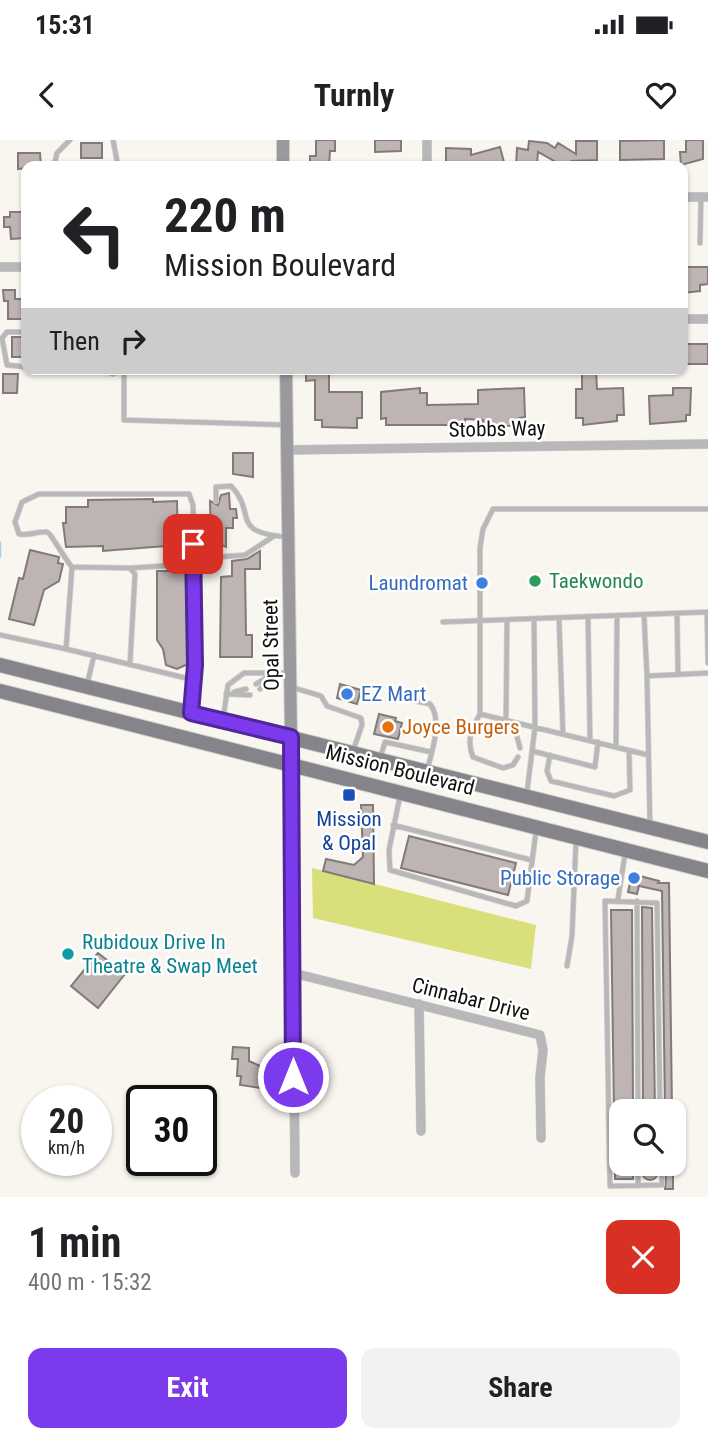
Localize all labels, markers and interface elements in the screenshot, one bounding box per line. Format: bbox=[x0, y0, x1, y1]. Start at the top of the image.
text: 15:31 bbox=[35, 10, 95, 40]
icon: back bbox=[28, 76, 66, 114]
text: Turnly bbox=[314, 76, 394, 114]
icon: heart bbox=[642, 76, 680, 114]
text: 220 m bbox=[164, 187, 286, 244]
icon: left bbox=[49, 189, 140, 280]
text: Mission Boulevard bbox=[164, 246, 396, 284]
icon: right bbox=[114, 322, 152, 360]
text: Then bbox=[49, 326, 100, 356]
street label: Stobbs Way bbox=[448, 416, 546, 442]
pin bbox=[163, 514, 223, 574]
icon: arrive bbox=[174, 525, 212, 563]
place label: Taekwondo bbox=[549, 569, 643, 593]
place label: Laundromat bbox=[368, 571, 468, 595]
marker: Taekwondo bbox=[527, 573, 543, 589]
marker: Laundromat bbox=[474, 575, 490, 591]
street label: Opal Street bbox=[258, 599, 284, 691]
place label: EZ Mart bbox=[361, 682, 426, 706]
marker: EZ Mart bbox=[339, 686, 355, 702]
place label: Joyce Burgers bbox=[402, 715, 520, 739]
marker: Joyce Burgers bbox=[380, 719, 396, 735]
street label: Mission Boulevard bbox=[323, 740, 477, 800]
marker: Mission & Opal bbox=[341, 787, 357, 803]
place label: Mission & Opal bbox=[316, 807, 382, 855]
place label: Public Storage bbox=[500, 866, 620, 890]
marker: Public Storage bbox=[626, 870, 642, 886]
place label: Rubidoux Drive In Theatre & Swap Meet bbox=[82, 930, 258, 978]
marker: Rubidoux Drive In Theatre & Swap Meet bbox=[60, 946, 76, 962]
street label: Cinnabar Drive bbox=[410, 973, 533, 1025]
position arrow bbox=[256, 1040, 330, 1114]
speed limit sign: 30 bbox=[126, 1085, 217, 1176]
map controls bbox=[609, 1099, 686, 1176]
button: search bbox=[609, 1099, 686, 1176]
text: 20 bbox=[49, 1101, 84, 1142]
text: km/h bbox=[48, 1137, 85, 1158]
text: 1 min bbox=[28, 1218, 121, 1267]
button: close bbox=[606, 1220, 680, 1294]
text: 400 m · 15:32 bbox=[28, 1269, 152, 1296]
button: Exit bbox=[28, 1348, 347, 1428]
button: Share bbox=[361, 1348, 680, 1428]

